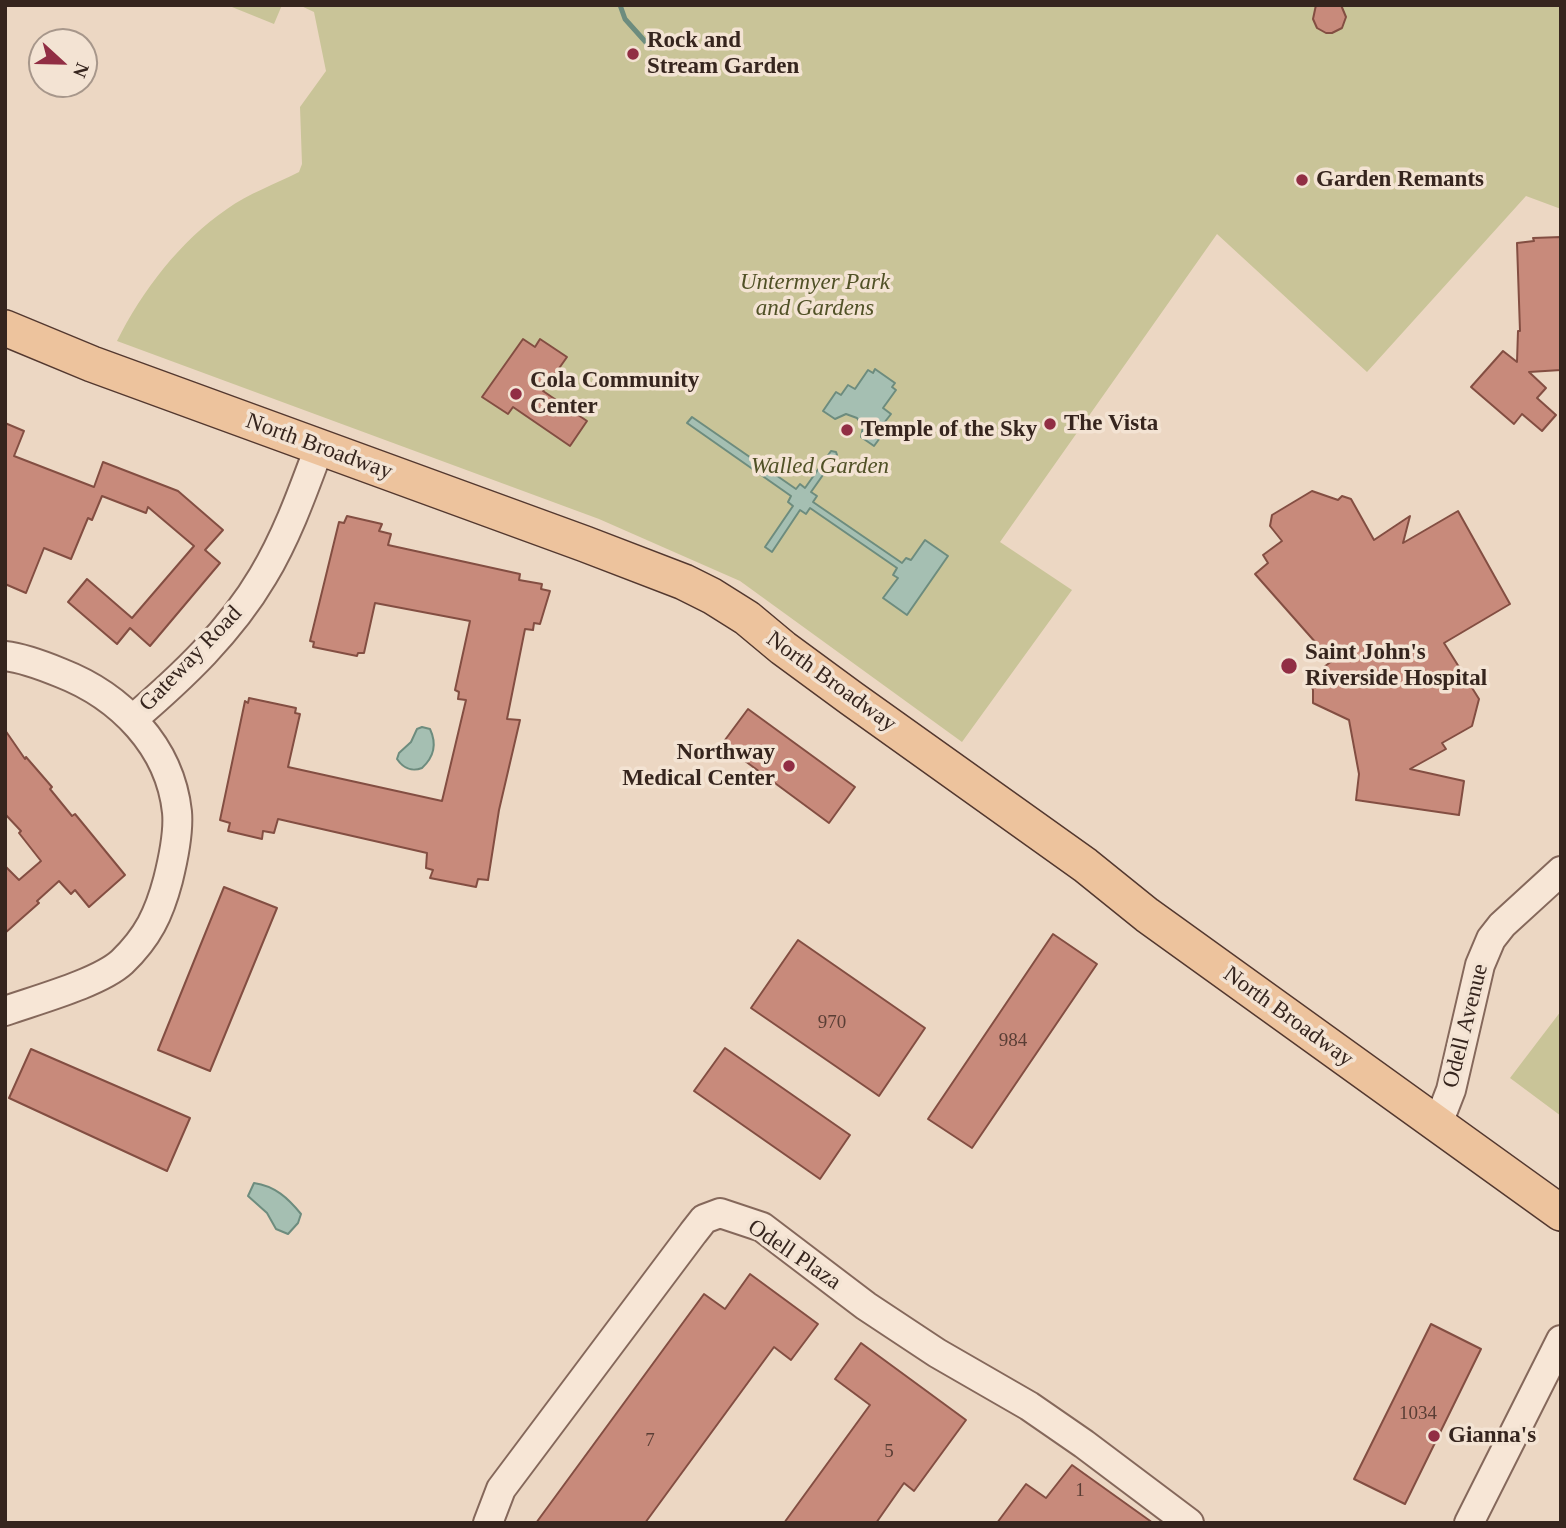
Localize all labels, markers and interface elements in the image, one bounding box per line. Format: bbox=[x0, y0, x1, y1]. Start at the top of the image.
place label: Rock and Stream Garden bbox=[647, 27, 799, 81]
north arrow bbox=[28, 28, 98, 98]
marker: Rock and Stream Garden bbox=[625, 46, 641, 62]
text: N bbox=[69, 60, 93, 81]
place label: Garden Remants bbox=[1316, 166, 1484, 194]
marker: Garden Remants bbox=[1294, 172, 1310, 188]
park label: Untermyer Park and Gardens bbox=[740, 269, 890, 323]
place label: Cola Community Center bbox=[530, 367, 699, 421]
marker: Cola Community Center bbox=[508, 386, 524, 402]
street label: North Broadway bbox=[242, 408, 396, 486]
place label: The Vista bbox=[1064, 410, 1158, 438]
place label: Temple of the Sky bbox=[861, 416, 1037, 444]
marker: The Vista bbox=[1042, 416, 1058, 432]
marker: Temple of the Sky bbox=[839, 422, 855, 438]
park label: Walled Garden bbox=[751, 453, 889, 481]
street label: Gateway Road bbox=[134, 600, 248, 718]
street label: North Broadway bbox=[761, 626, 901, 738]
place label: Saint John's Riverside Hospital bbox=[1305, 639, 1487, 693]
marker: Saint John's Riverside Hospital bbox=[1279, 656, 1299, 676]
place label: Northway Medical Center bbox=[622, 739, 775, 793]
marker: Northway Medical Center bbox=[781, 758, 797, 774]
street label: North Broadway bbox=[1218, 961, 1358, 1073]
street label: Odell Avenue bbox=[1437, 961, 1495, 1091]
house number: 970 bbox=[818, 1012, 846, 1034]
house number: 984 bbox=[999, 1030, 1027, 1052]
street label: Odell Plaza bbox=[742, 1214, 846, 1296]
house number: 1034 bbox=[1399, 1403, 1437, 1425]
place label: Gianna's bbox=[1448, 1422, 1536, 1450]
marker: Gianna's bbox=[1426, 1428, 1442, 1444]
house number: 7 bbox=[645, 1430, 655, 1452]
house number: 5 bbox=[884, 1441, 894, 1463]
house number: 1 bbox=[1075, 1480, 1085, 1502]

